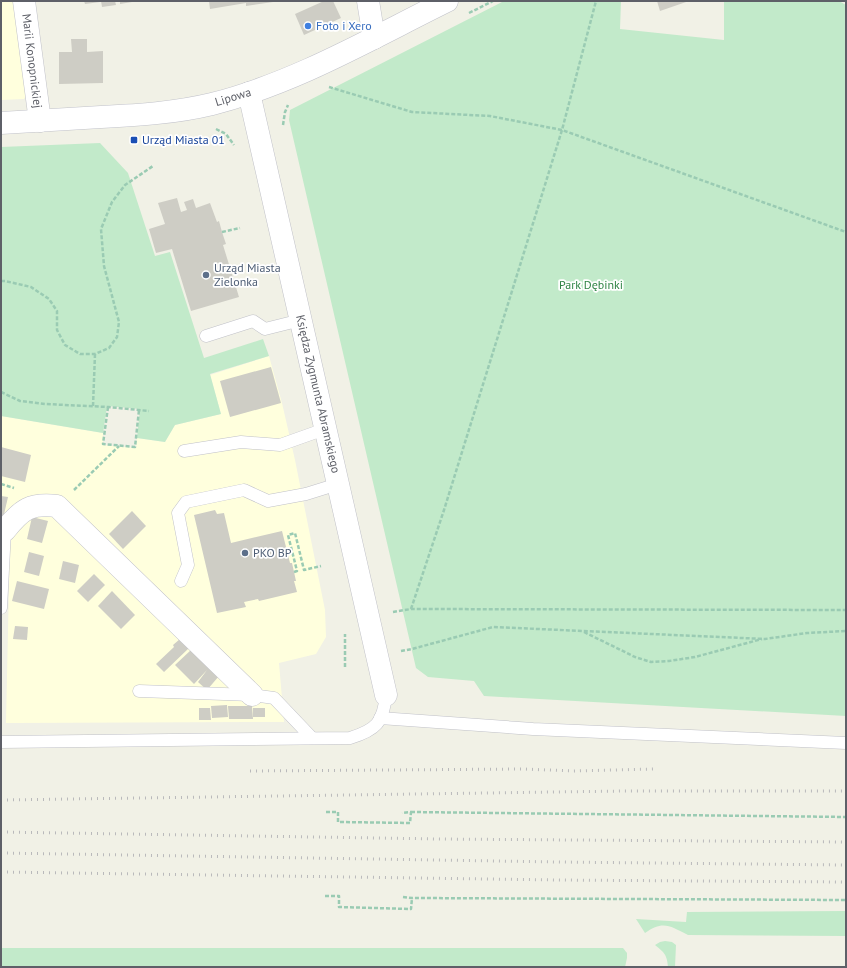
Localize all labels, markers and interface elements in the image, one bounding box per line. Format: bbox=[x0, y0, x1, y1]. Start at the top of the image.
street label: Marii Konopnickiej bbox=[19, 13, 46, 109]
place label: Foto i Xero bbox=[316, 18, 372, 33]
marker: Foto i Xero bbox=[303, 21, 313, 31]
street label: Lipowa bbox=[213, 84, 253, 109]
place label: Urząd Miasta 01 bbox=[142, 132, 225, 147]
marker: Urząd Miasta 01 bbox=[129, 135, 139, 145]
place label: Urząd Miasta Zielonka bbox=[214, 260, 281, 289]
marker: Urząd Miasta Zielonka bbox=[201, 270, 211, 280]
park label: Park Dębinki bbox=[559, 277, 623, 292]
street label: Księdza Zygmunta Abramskiego bbox=[293, 313, 344, 474]
place label: PKO BP bbox=[253, 545, 292, 560]
marker: PKO BP bbox=[240, 548, 250, 558]

